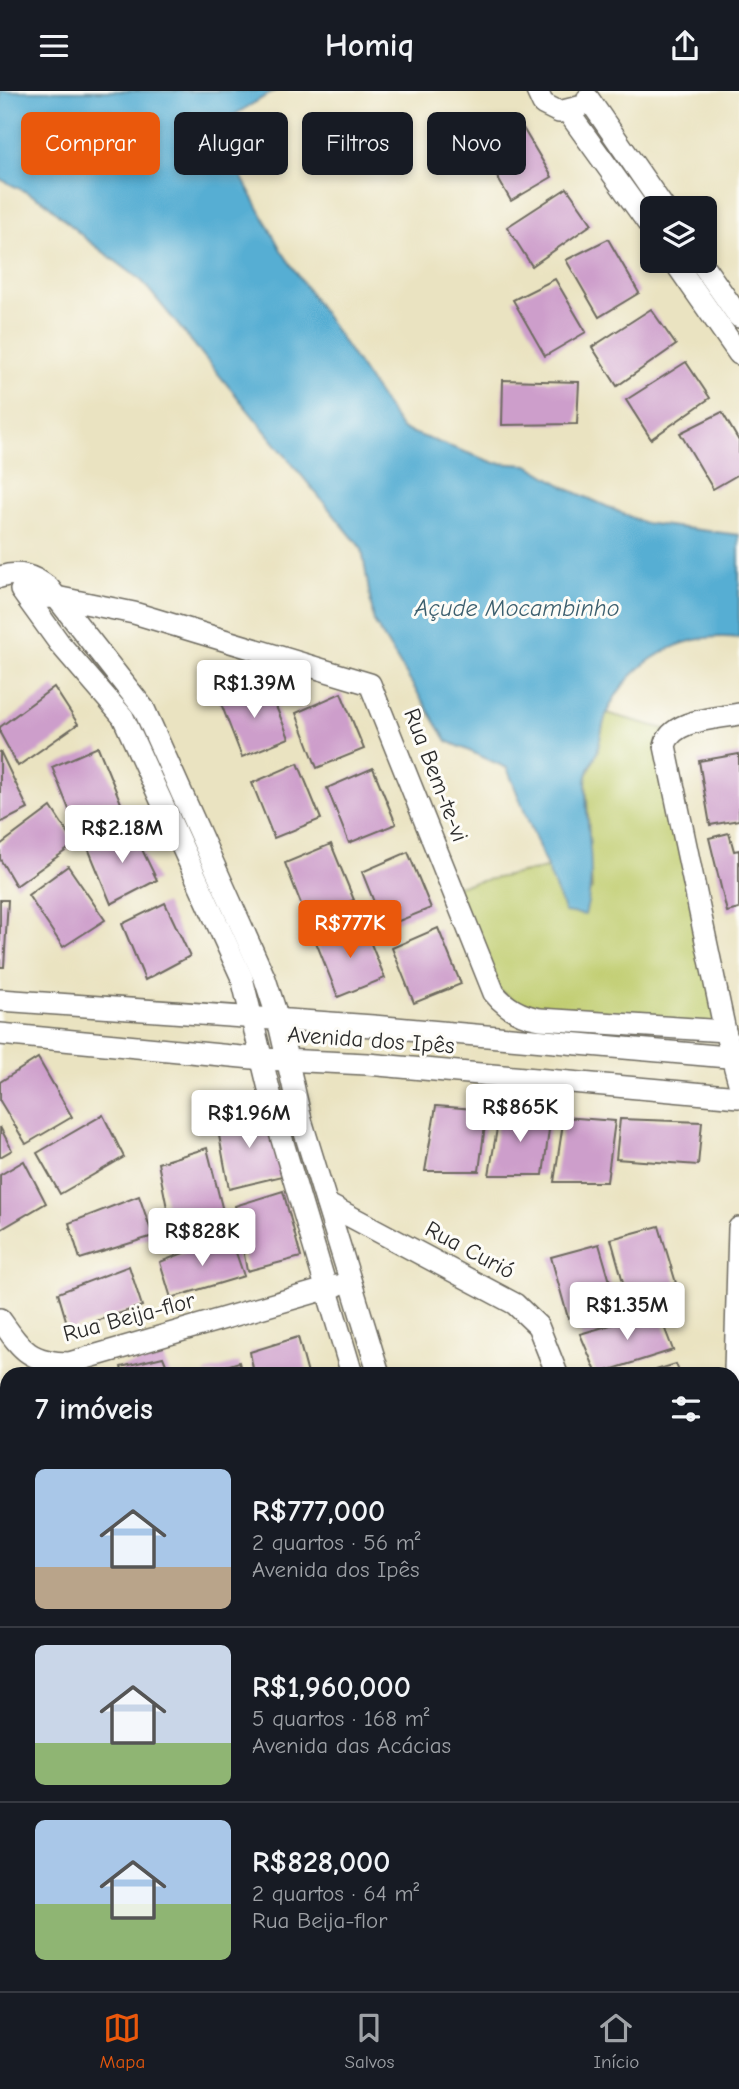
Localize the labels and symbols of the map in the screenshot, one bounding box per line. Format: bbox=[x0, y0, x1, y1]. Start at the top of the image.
water label: Açude Mocambinho bbox=[414, 594, 619, 622]
pin: R$1.39M bbox=[189, 661, 319, 720]
street label: Rua Bem-te-vi bbox=[398, 705, 474, 845]
pin: R$2.18M bbox=[57, 805, 187, 865]
pin: R$777K bbox=[293, 901, 407, 960]
street label: Avenida dos Ipês bbox=[287, 1021, 455, 1059]
pin: R$865K bbox=[463, 1084, 577, 1144]
pin: R$1.96M bbox=[184, 1091, 314, 1150]
pin: R$828K bbox=[145, 1209, 259, 1268]
street label: Rua Curió bbox=[421, 1215, 519, 1285]
pin: R$1.35M bbox=[562, 1283, 692, 1342]
street label: Rua Beija-flor bbox=[60, 1286, 199, 1348]

